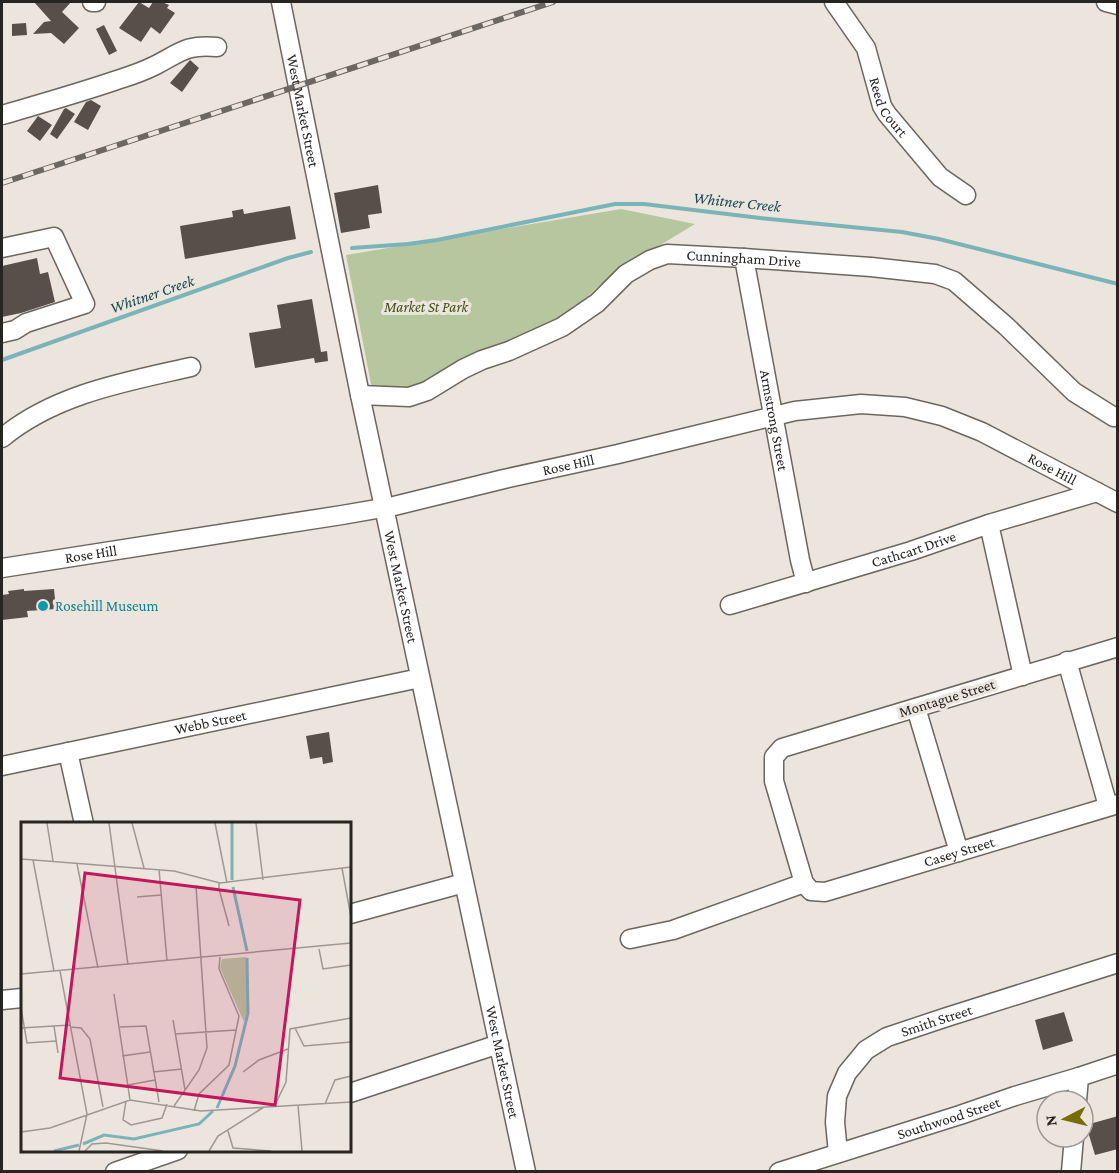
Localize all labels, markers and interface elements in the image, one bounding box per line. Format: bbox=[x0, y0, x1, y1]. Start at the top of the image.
street label: West Market Street bbox=[284, 53, 322, 170]
street label: Reed Court bbox=[866, 75, 912, 141]
water label: Whitner Creek bbox=[692, 189, 783, 215]
street label: Cunningham Drive bbox=[686, 247, 802, 270]
water label: Whitner Creek bbox=[108, 271, 197, 316]
park label: Market St Park bbox=[383, 299, 470, 315]
street label: Armstrong Street bbox=[757, 368, 791, 473]
street label: Rose Hill bbox=[1025, 449, 1079, 488]
street label: Rose Hill bbox=[541, 451, 596, 478]
street label: Cathcart Drive bbox=[870, 528, 958, 570]
street label: West Market Street bbox=[381, 529, 421, 646]
street label: Rose Hill bbox=[64, 542, 118, 566]
place label: Rosehill Museum bbox=[55, 598, 159, 614]
marker: Rosehill Museum bbox=[36, 599, 50, 613]
street label: Montague Street bbox=[897, 675, 998, 721]
street label: Webb Street bbox=[173, 707, 249, 737]
inset map bbox=[21, 822, 351, 1152]
street label: Casey Street bbox=[922, 833, 997, 870]
street label: Smith Street bbox=[899, 1001, 975, 1040]
street label: West Market Street bbox=[483, 1004, 523, 1121]
north arrow bbox=[1035, 1089, 1095, 1149]
street label: Southwood Street bbox=[895, 1093, 1003, 1142]
text: N bbox=[1041, 1114, 1060, 1127]

